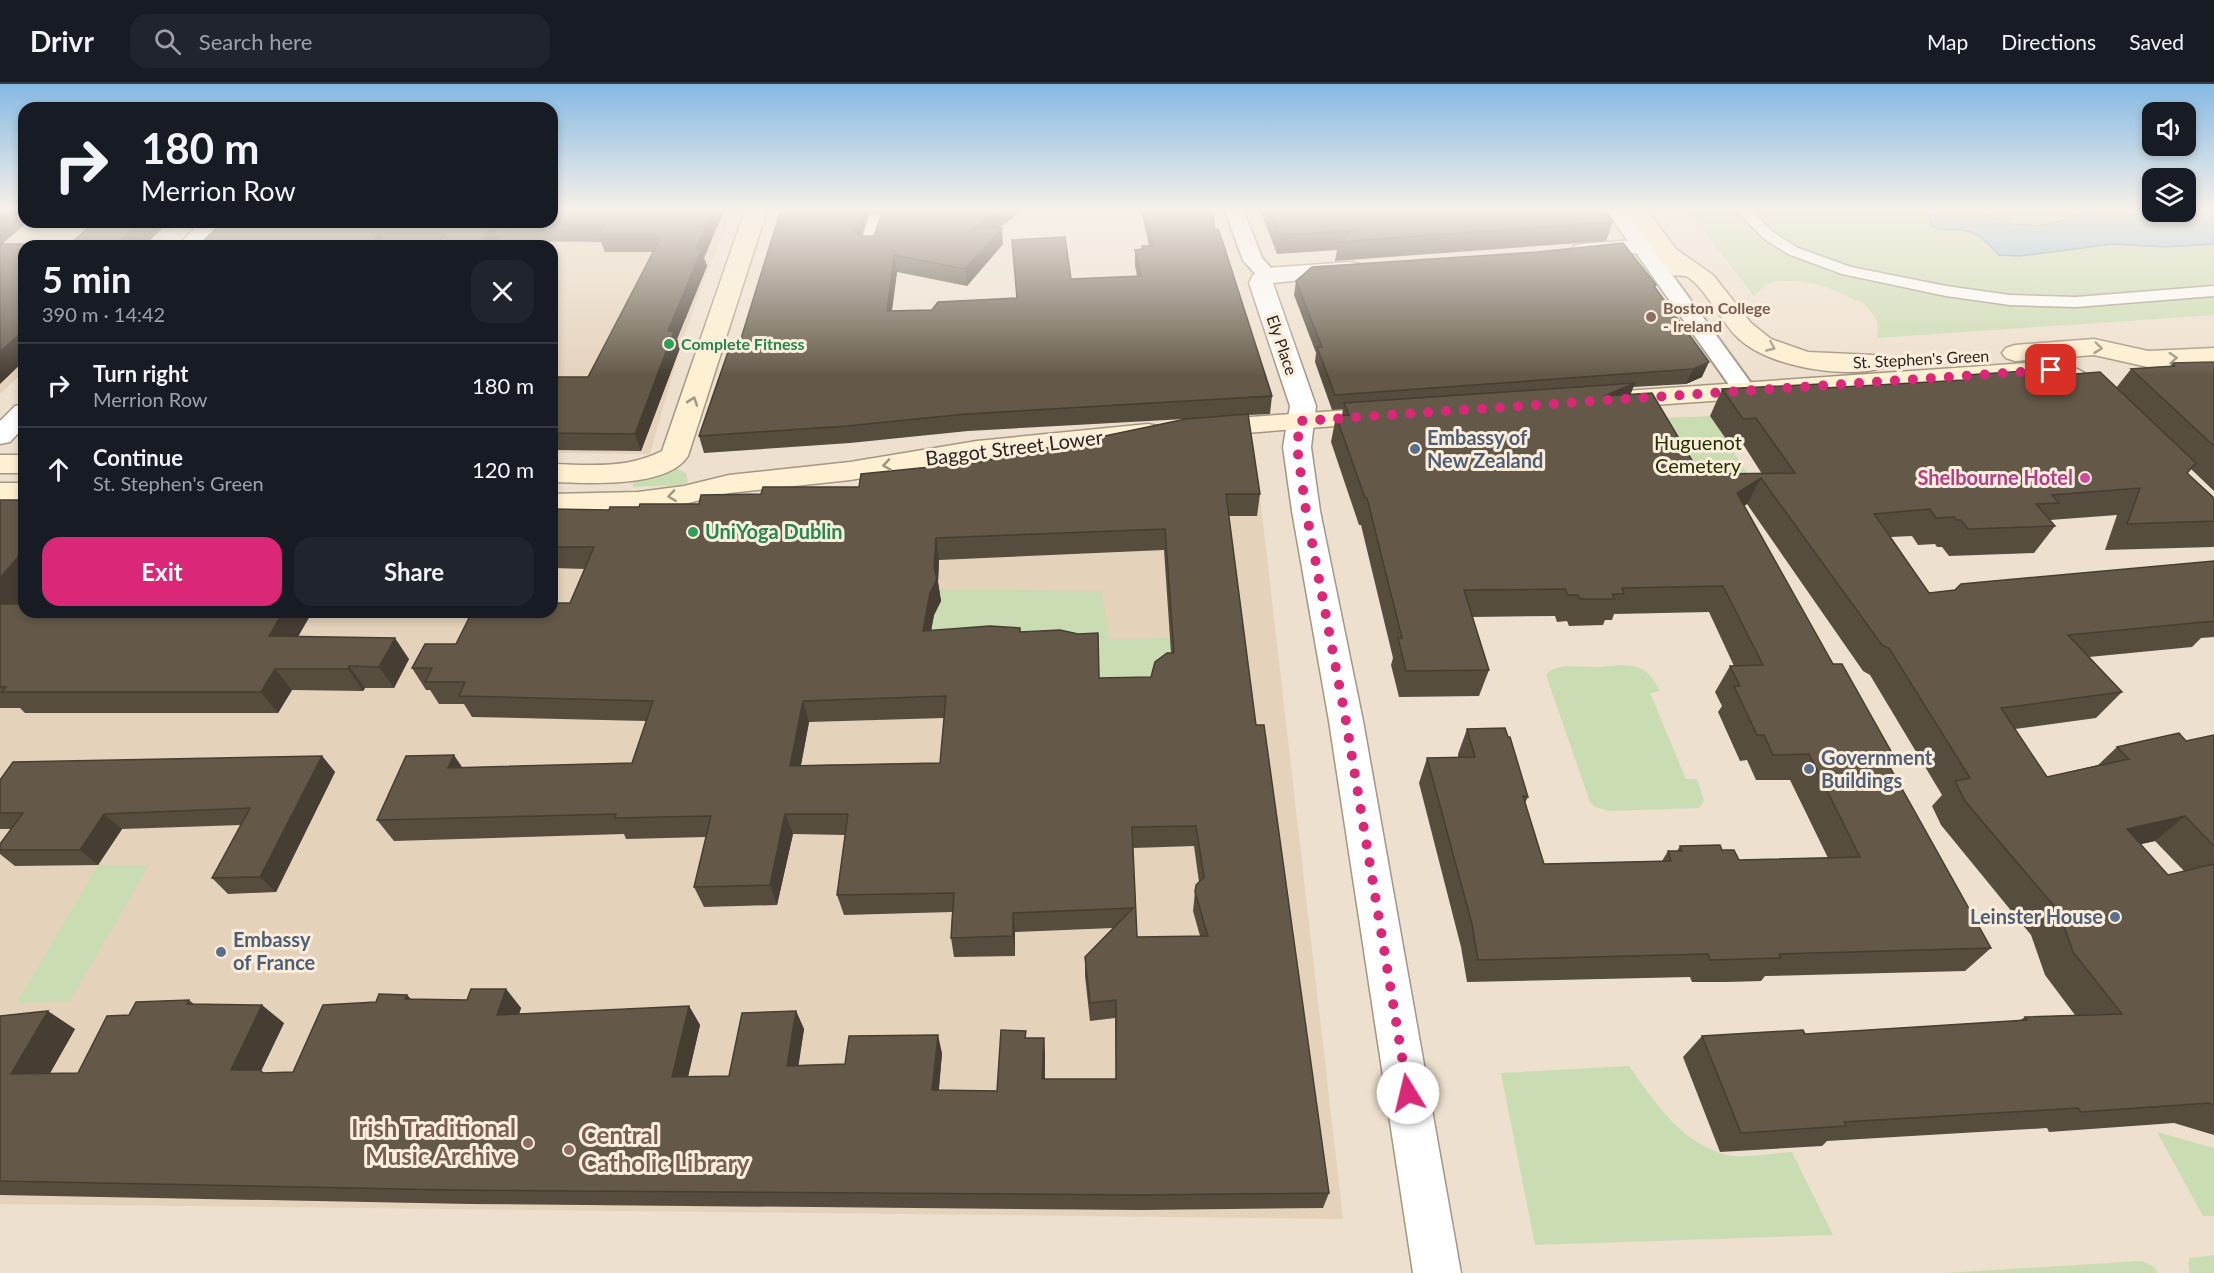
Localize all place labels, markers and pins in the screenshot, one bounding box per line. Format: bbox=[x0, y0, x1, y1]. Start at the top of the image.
place label: Boston College - Ireland bbox=[1663, 298, 1771, 335]
marker: Boston College - Ireland bbox=[1644, 310, 1658, 324]
place label: Complete Fitness bbox=[681, 334, 805, 353]
marker: Complete Fitness bbox=[662, 337, 676, 351]
pin bbox=[2025, 344, 2076, 395]
place label: Embassy of New Zealand bbox=[1427, 425, 1543, 472]
marker: Embassy of New Zealand bbox=[1408, 442, 1422, 456]
place label: Shelbourne Hotel bbox=[1917, 465, 2073, 489]
marker: Shelbourne Hotel bbox=[2078, 471, 2092, 485]
place label: UniYoga Dublin bbox=[705, 519, 843, 543]
marker: UniYoga Dublin bbox=[686, 525, 700, 539]
place label: Government Buildings bbox=[1821, 745, 1933, 792]
marker: Government Buildings bbox=[1802, 762, 1816, 776]
place label: Leinster House bbox=[1970, 904, 2103, 928]
marker: Leinster House bbox=[2108, 910, 2122, 924]
place label: Embassy of France bbox=[233, 927, 316, 974]
marker: Embassy of France bbox=[214, 945, 228, 959]
place label: Irish Traditional Music Archive bbox=[351, 1113, 516, 1170]
place label: Central Catholic Library bbox=[581, 1120, 750, 1177]
marker: Irish Traditional Music Archive bbox=[521, 1136, 535, 1150]
marker: Central Catholic Library bbox=[562, 1143, 576, 1157]

